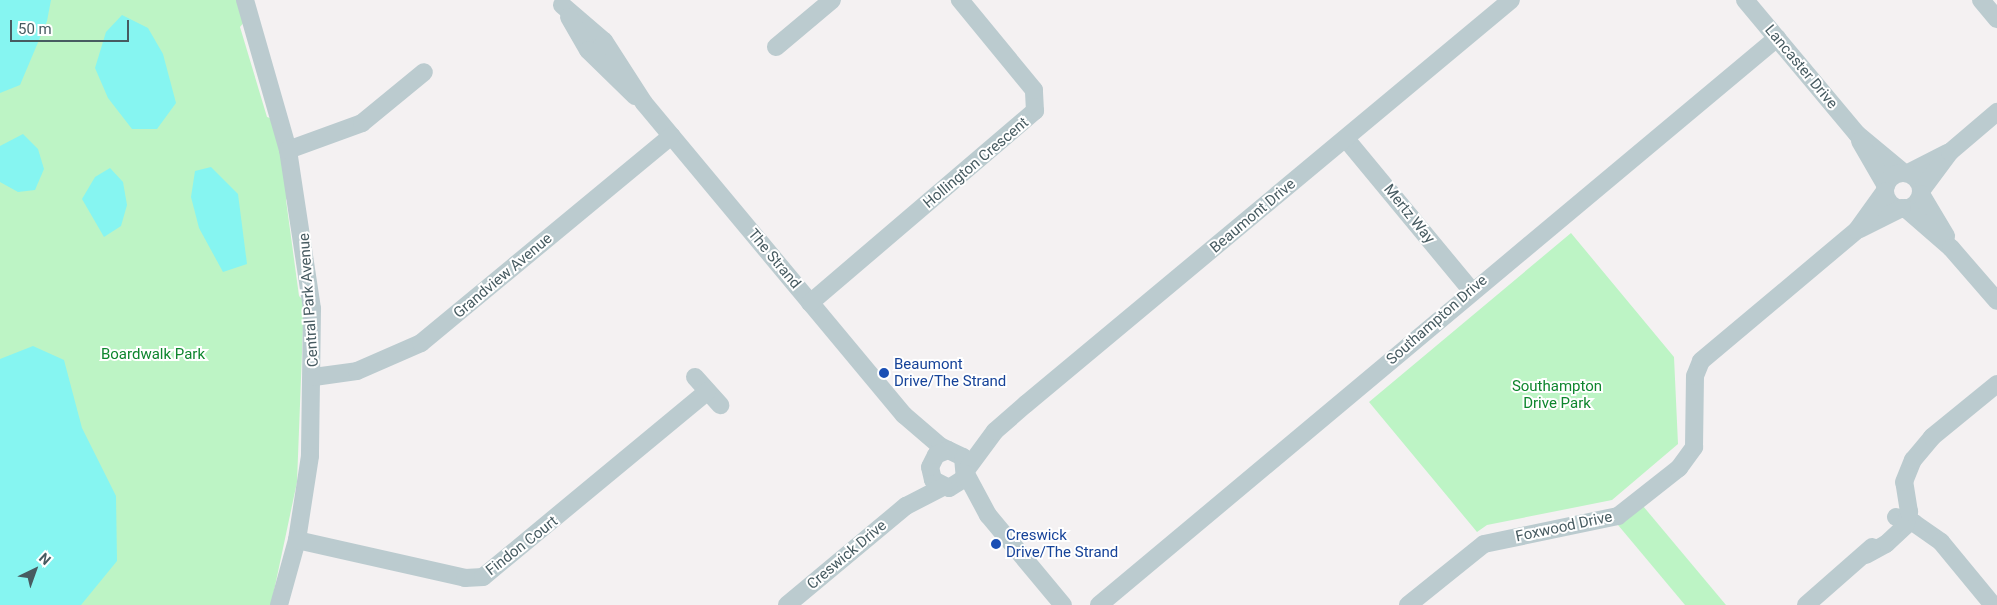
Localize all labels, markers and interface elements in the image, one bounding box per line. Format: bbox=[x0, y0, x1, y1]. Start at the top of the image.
scale bar bbox=[12, 10, 131, 42]
text: 50 m bbox=[18, 20, 52, 38]
street label: Lancaster Drive bbox=[1761, 22, 1841, 112]
street label: Hollington Crescent bbox=[920, 114, 1032, 212]
street label: Beaumont Drive bbox=[1207, 175, 1299, 257]
street label: Mertz Way bbox=[1380, 181, 1438, 247]
street label: The Strand bbox=[744, 225, 804, 293]
street label: Grandview Avenue bbox=[450, 230, 556, 322]
street label: Central Park Avenue bbox=[295, 232, 323, 368]
street label: Southampton Drive bbox=[1383, 271, 1491, 369]
park label: Boardwalk Park bbox=[101, 346, 205, 364]
place label: Beaumont Drive/The Strand bbox=[894, 355, 1006, 390]
marker: Beaumont Drive/The Strand bbox=[878, 367, 890, 379]
park label: Southampton Drive Park bbox=[1512, 377, 1602, 412]
street label: Foxwood Drive bbox=[1514, 508, 1614, 546]
street label: Findon Court bbox=[483, 512, 561, 580]
street label: Creswick Drive bbox=[804, 517, 890, 593]
place label: Creswick Drive/The Strand bbox=[1006, 526, 1118, 561]
marker: Creswick Drive/The Strand bbox=[990, 538, 1002, 550]
north arrow bbox=[10, 545, 60, 595]
text: N bbox=[36, 550, 54, 568]

